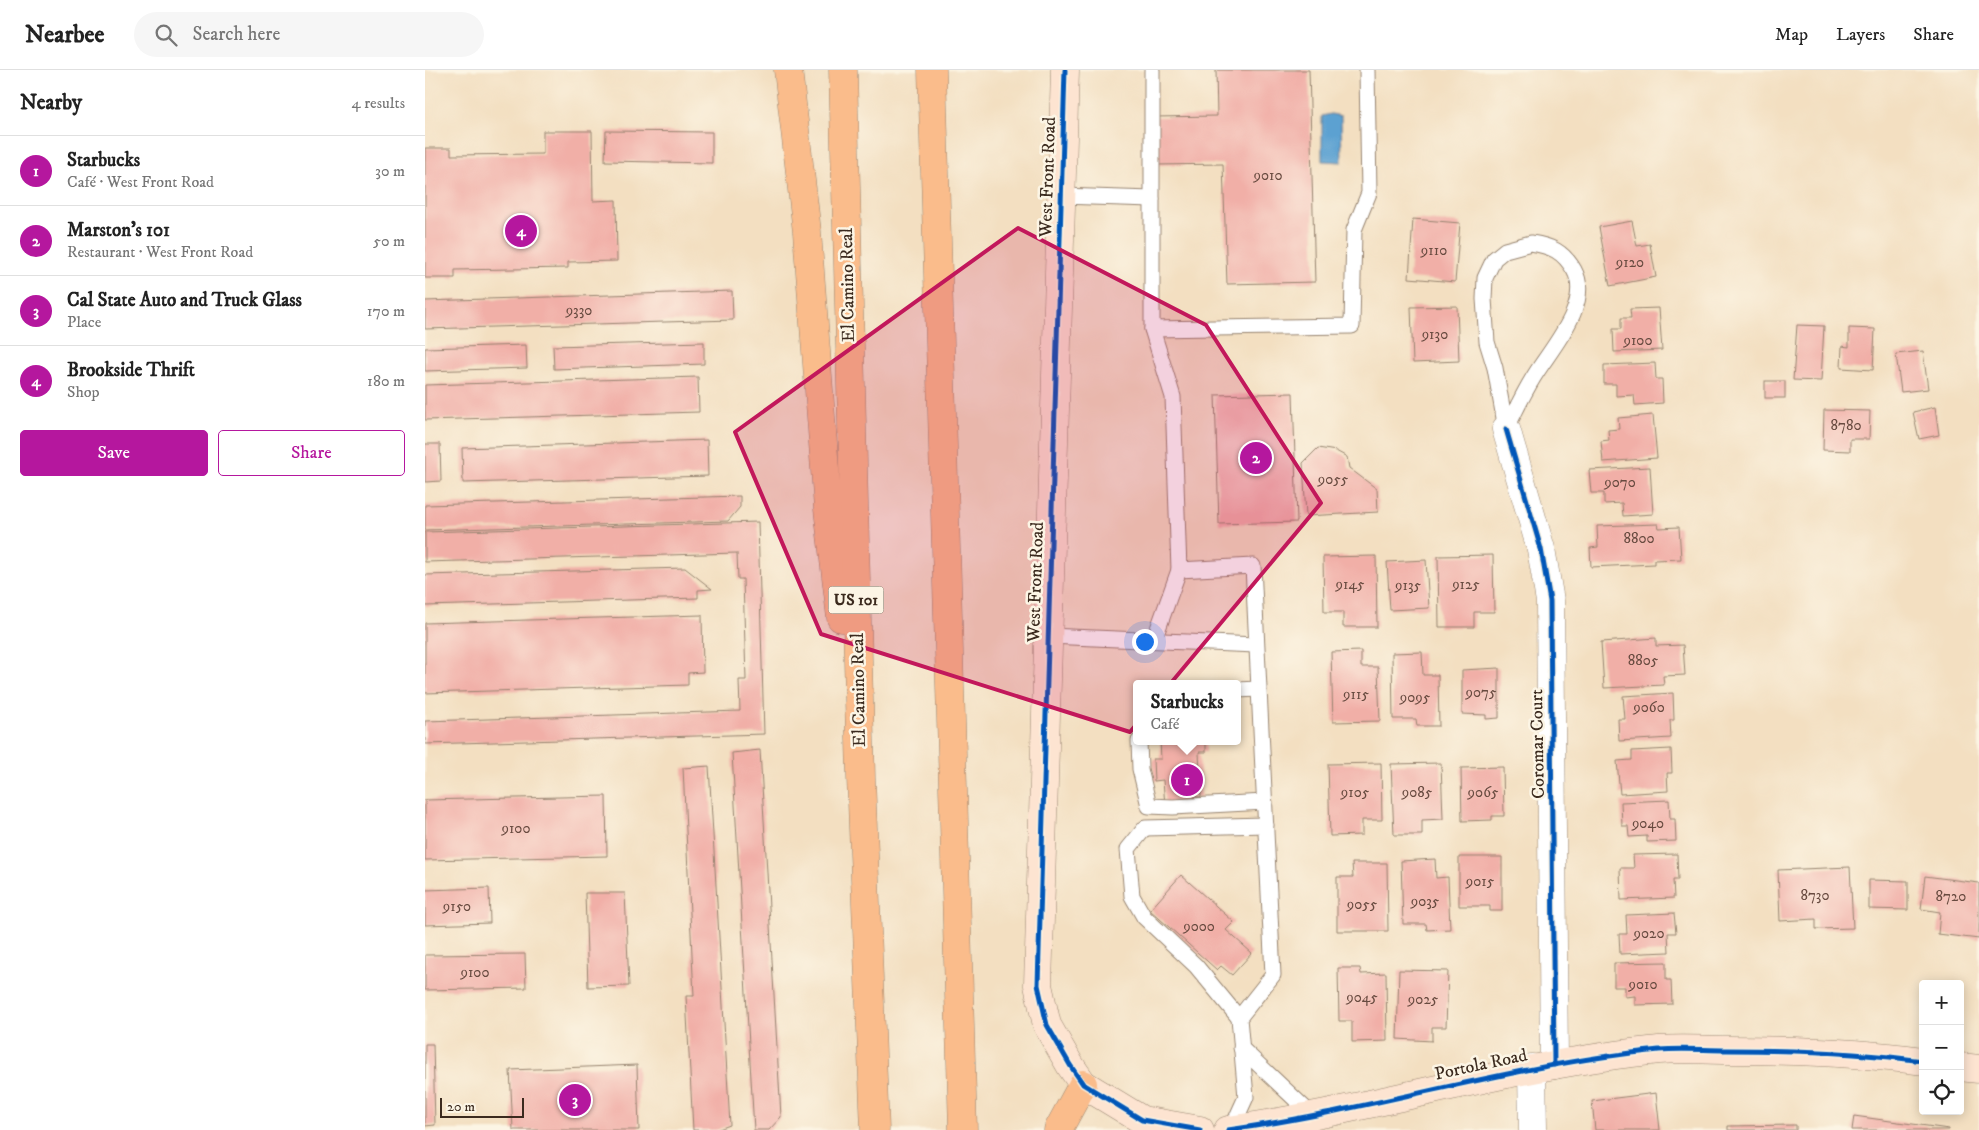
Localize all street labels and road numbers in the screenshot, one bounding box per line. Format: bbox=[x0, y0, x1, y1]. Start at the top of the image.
street label: West Front Road bbox=[1035, 116, 1061, 239]
street label: El Camino Real bbox=[836, 227, 860, 342]
street label: West Front Road bbox=[1023, 521, 1049, 644]
road number: US 101 bbox=[829, 586, 883, 614]
street label: El Camino Real bbox=[847, 632, 871, 747]
street label: Coromar Court bbox=[1526, 689, 1550, 799]
street label: Portola Road bbox=[1433, 1044, 1529, 1086]

